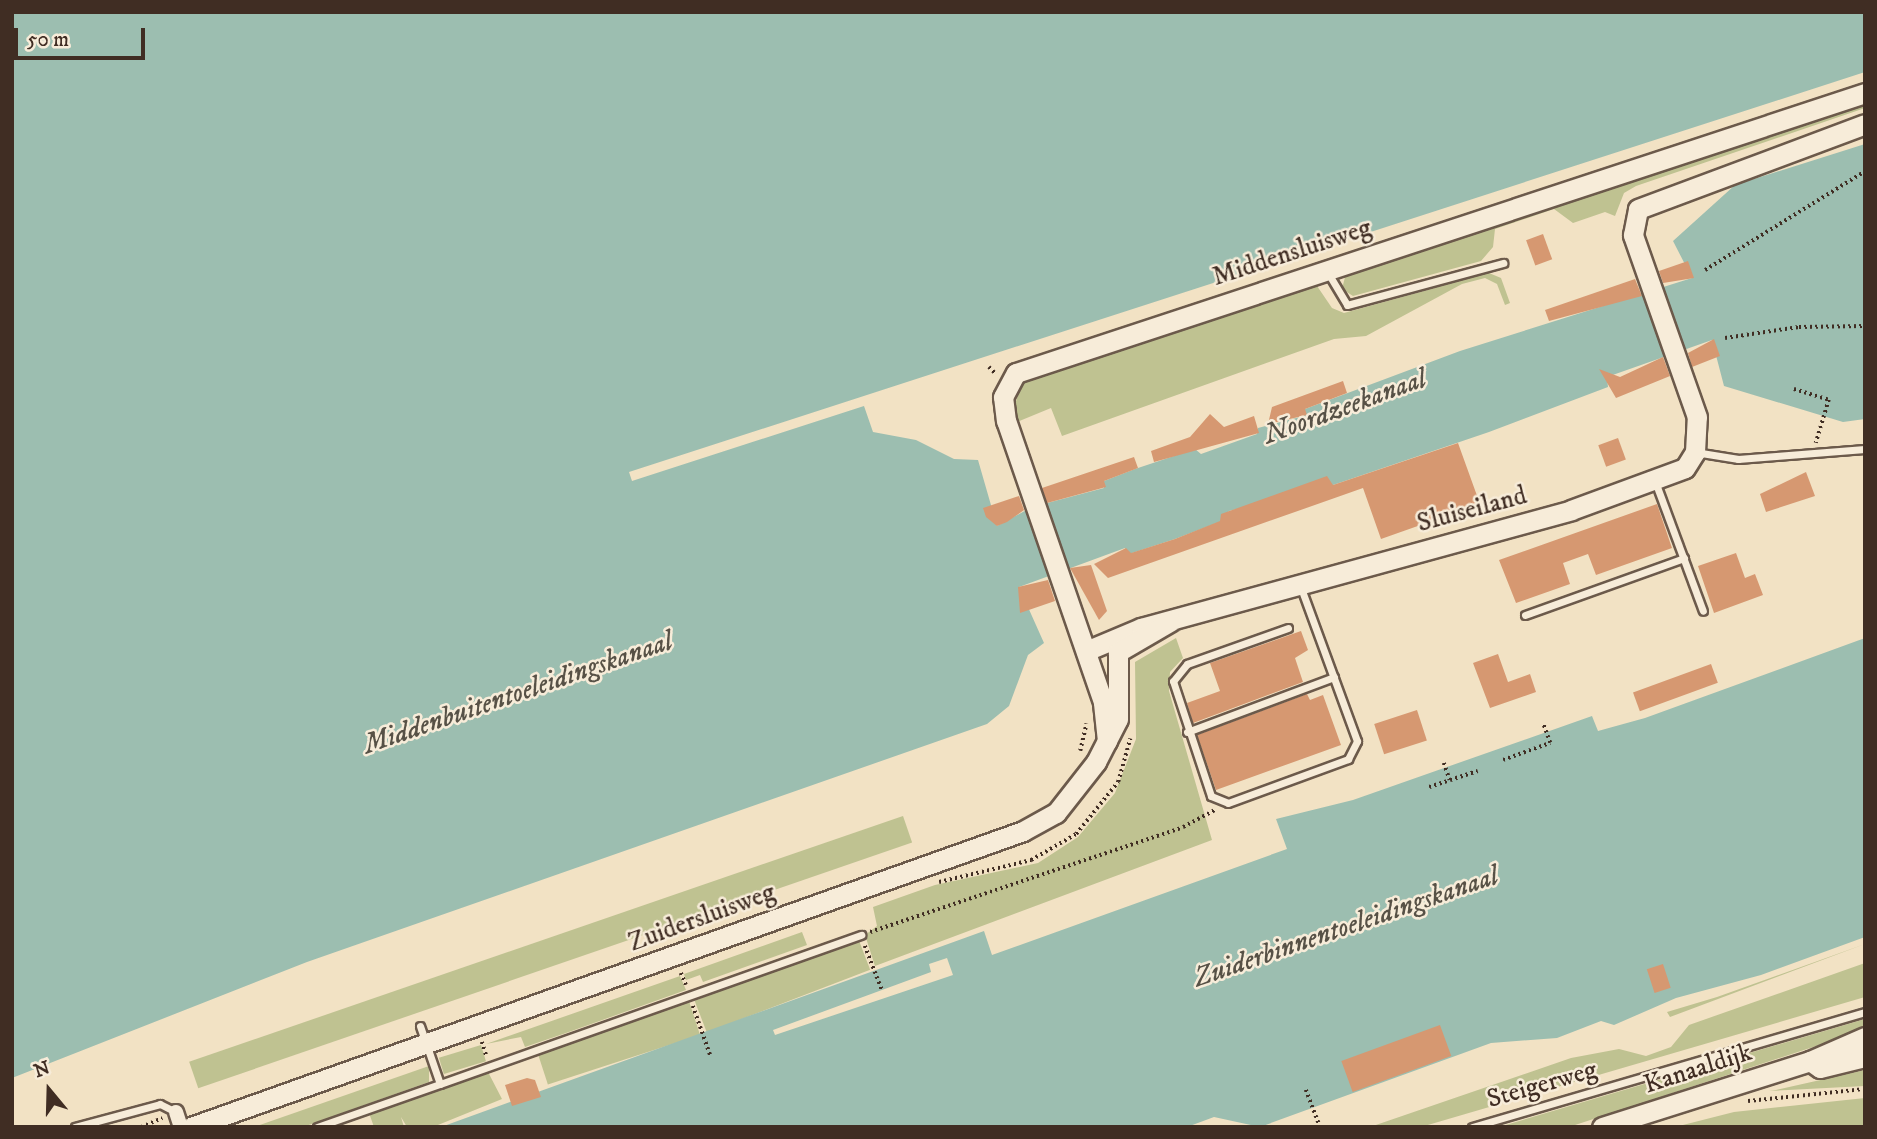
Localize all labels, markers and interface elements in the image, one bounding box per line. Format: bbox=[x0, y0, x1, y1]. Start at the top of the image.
scale bar bbox=[18, 14, 149, 58]
text: 50 m bbox=[27, 27, 69, 53]
street label: Middensluisweg bbox=[1209, 213, 1375, 293]
water label: Noordzeekanaal bbox=[1259, 362, 1431, 452]
street label: Sluiseiland bbox=[1414, 480, 1530, 540]
water label: Middenbuitentoeleidingskanaal bbox=[359, 624, 677, 762]
water label: Zuiderbinnentoeleidingskanaal bbox=[1189, 859, 1503, 995]
street label: Zuidersluisweg bbox=[624, 877, 780, 959]
street label: Kanaaldijk bbox=[1640, 1037, 1756, 1101]
street label: Steigerweg bbox=[1483, 1054, 1601, 1116]
north arrow bbox=[14, 1055, 84, 1125]
text: N bbox=[31, 1056, 53, 1083]

